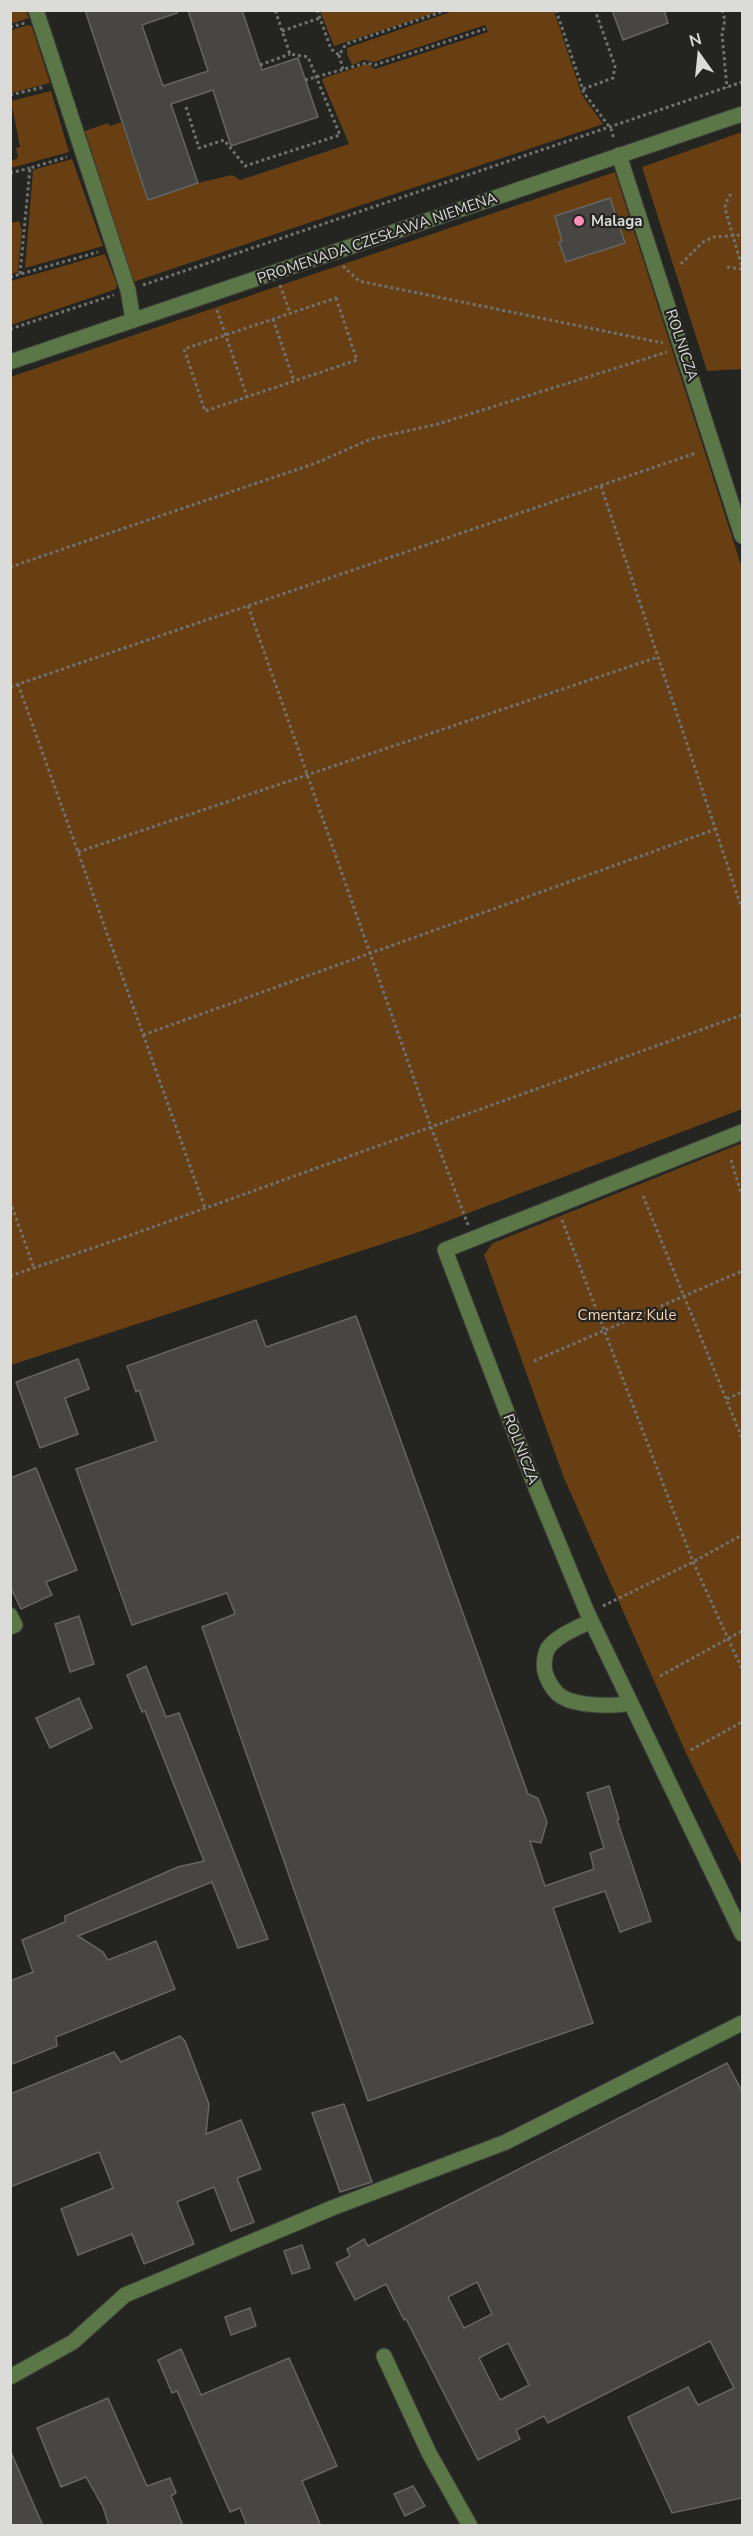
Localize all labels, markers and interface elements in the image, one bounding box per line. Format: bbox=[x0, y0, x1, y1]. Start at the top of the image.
north arrow bbox=[669, 24, 729, 84]
text: N bbox=[687, 28, 704, 53]
street label: PROMENADA CZESŁAWA NIEMENA bbox=[254, 187, 500, 289]
place label: Malaga bbox=[591, 211, 642, 231]
marker: Malaga bbox=[572, 214, 586, 228]
street label: ROLNICZA bbox=[661, 307, 703, 383]
park label: Cmentarz Kule bbox=[578, 1305, 676, 1325]
street label: ROLNICZA bbox=[498, 1411, 544, 1487]

